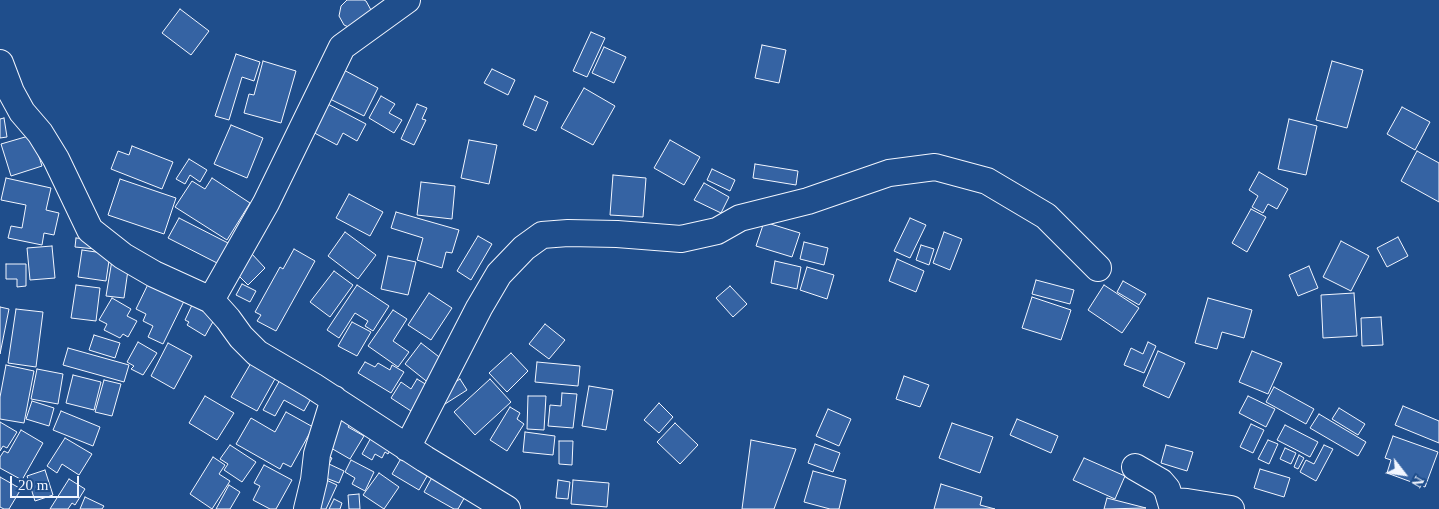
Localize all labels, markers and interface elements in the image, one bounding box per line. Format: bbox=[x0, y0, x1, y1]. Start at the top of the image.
north arrow bbox=[1379, 449, 1429, 499]
scale bar bbox=[12, 466, 81, 498]
text: N bbox=[1408, 474, 1426, 490]
text: 20 m bbox=[18, 477, 48, 493]

